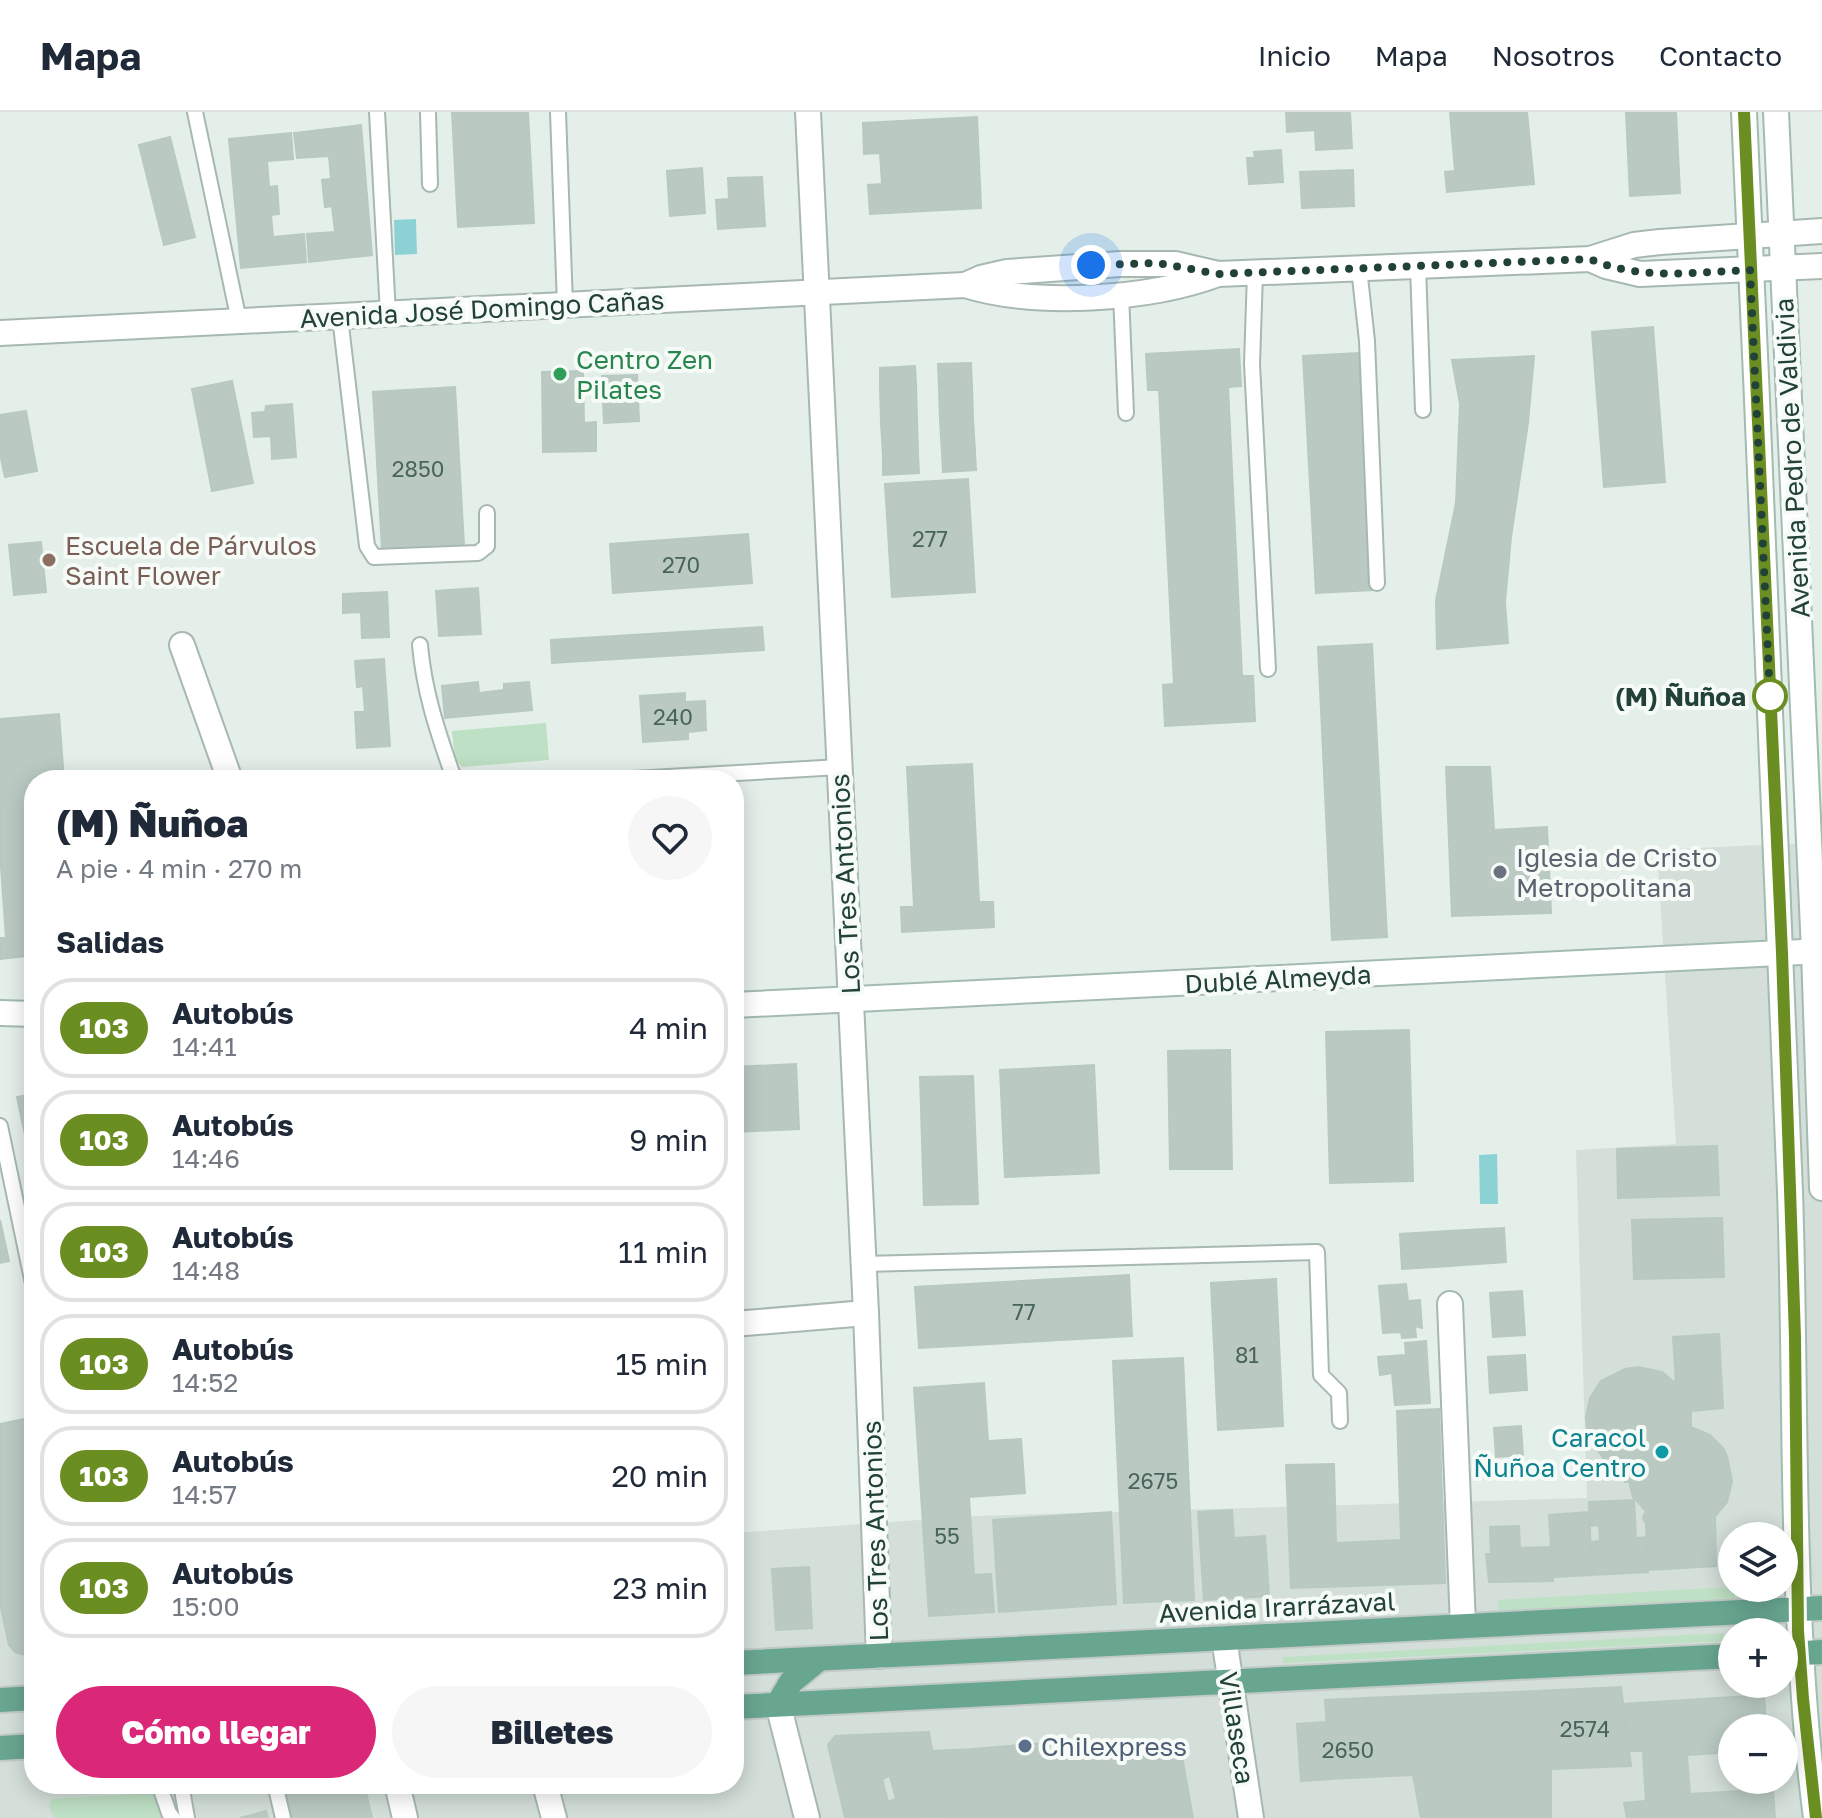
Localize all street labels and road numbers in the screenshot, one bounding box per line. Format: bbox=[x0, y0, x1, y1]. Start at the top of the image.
street label: Avenida José Domingo Cañas bbox=[299, 284, 665, 334]
street label: Avenida Pedro de Valdivia bbox=[1768, 297, 1816, 619]
street label: Los Tres Antonios bbox=[824, 773, 866, 995]
street label: Dublé Almeyda bbox=[1184, 959, 1372, 999]
street label: Los Tres Antonios bbox=[856, 1420, 894, 1642]
street label: Avenida Irarrázaval bbox=[1158, 1585, 1396, 1629]
street label: Villaseca bbox=[1213, 1670, 1261, 1786]

